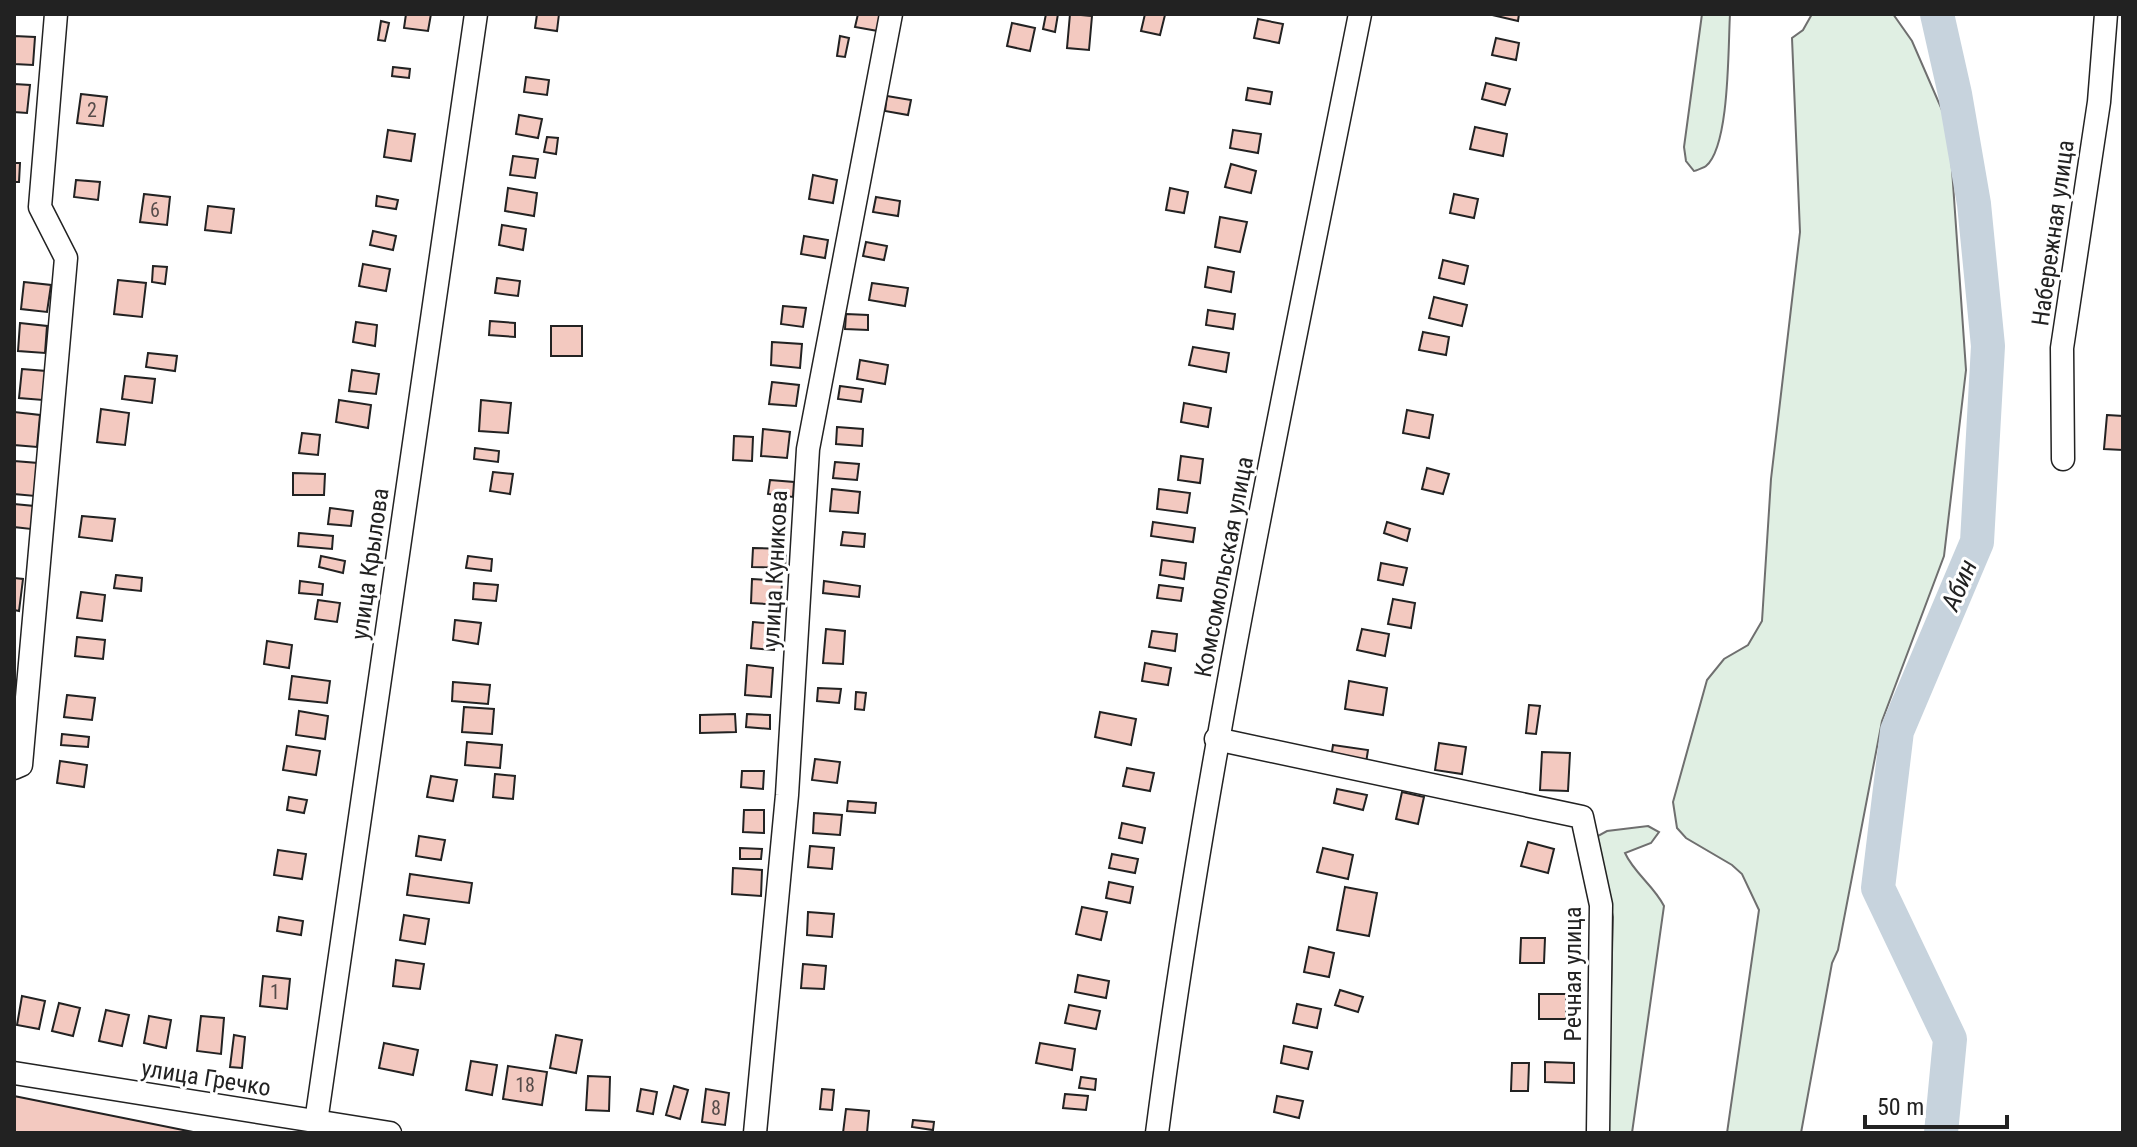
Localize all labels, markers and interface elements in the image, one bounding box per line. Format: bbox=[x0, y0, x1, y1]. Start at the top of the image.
house number: 2 bbox=[87, 98, 97, 122]
street label: Набережная улица bbox=[2026, 138, 2080, 328]
house number: 6 bbox=[150, 198, 160, 222]
street label: Комсомольская улица bbox=[1189, 454, 1259, 680]
street label: улица Крылова bbox=[346, 486, 394, 642]
street label: улица Куникова bbox=[757, 489, 793, 649]
water label: Абин bbox=[1935, 555, 1983, 616]
street label: Речная улица bbox=[1559, 907, 1587, 1041]
house number: 1 bbox=[270, 980, 280, 1004]
street label: улица Гречко bbox=[139, 1054, 273, 1102]
house number: 18 bbox=[515, 1073, 535, 1097]
scale bar bbox=[1865, 1079, 2007, 1129]
text: 50 m bbox=[1877, 1093, 1924, 1121]
house number: 8 bbox=[711, 1096, 721, 1120]

